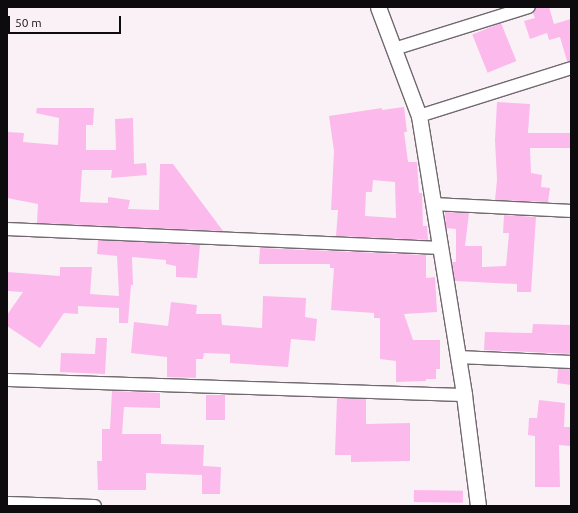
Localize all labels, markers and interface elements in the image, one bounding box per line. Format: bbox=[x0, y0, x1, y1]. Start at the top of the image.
scale bar bbox=[10, 8, 123, 34]
text: 50 m bbox=[15, 16, 42, 29]

